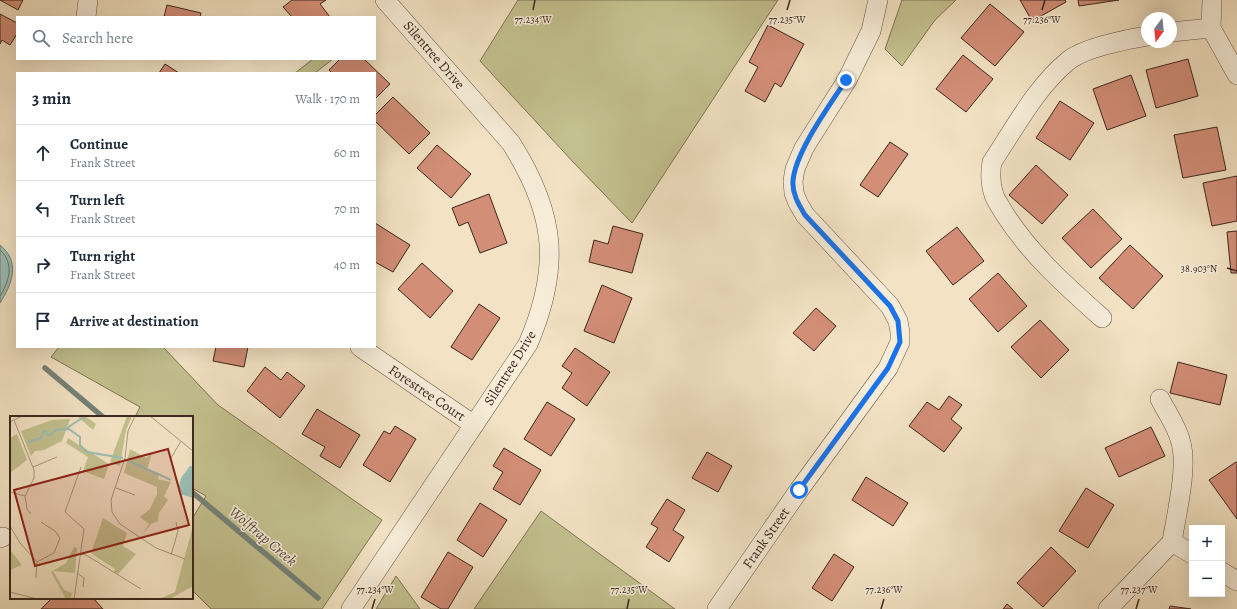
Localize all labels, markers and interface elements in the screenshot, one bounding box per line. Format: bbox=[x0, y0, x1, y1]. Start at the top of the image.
north arrow bbox=[1141, 12, 1177, 48]
text: 77.234°W bbox=[514, 13, 552, 26]
text: 77.235°W bbox=[769, 13, 806, 26]
text: 77.236°W bbox=[1023, 13, 1061, 26]
search box bbox=[16, 16, 376, 60]
street label: Silentree Drive bbox=[399, 17, 469, 93]
icon: search bbox=[30, 27, 52, 49]
text: Search here bbox=[62, 28, 133, 48]
route end bbox=[837, 71, 855, 89]
text: 3 min bbox=[32, 87, 71, 110]
text: Walk · 170 m bbox=[295, 90, 360, 107]
text: Continue bbox=[70, 134, 128, 154]
icon: ahead bbox=[32, 142, 54, 164]
text: 60 m bbox=[334, 144, 360, 161]
text: Frank Street bbox=[70, 154, 135, 171]
text: Turn left bbox=[70, 190, 125, 210]
icon: left bbox=[32, 198, 54, 220]
text: 70 m bbox=[334, 200, 360, 217]
text: Frank Street bbox=[70, 210, 135, 227]
text: Turn right bbox=[70, 246, 135, 266]
icon: right bbox=[32, 254, 54, 276]
text: 40 m bbox=[334, 256, 360, 273]
text: 38.903°N bbox=[1181, 262, 1217, 275]
text: Frank Street bbox=[70, 266, 135, 283]
icon: arrive bbox=[32, 310, 54, 332]
text: Arrive at destination bbox=[70, 311, 199, 331]
street label: Silentree Drive bbox=[479, 327, 541, 409]
street label: Forestree Court bbox=[385, 360, 469, 426]
inset map bbox=[10, 416, 193, 599]
route start bbox=[790, 481, 808, 499]
water label: Wolftrap Creek bbox=[225, 502, 301, 571]
street label: Frank Street bbox=[738, 503, 794, 572]
map controls bbox=[1189, 525, 1225, 597]
button: + bbox=[1189, 525, 1225, 561]
button: − bbox=[1189, 561, 1225, 597]
text: 77.234°W bbox=[356, 583, 394, 596]
text: 77.235°W bbox=[611, 583, 648, 596]
text: 77.236°W bbox=[865, 583, 903, 596]
text: 77.237°W bbox=[1121, 583, 1158, 596]

